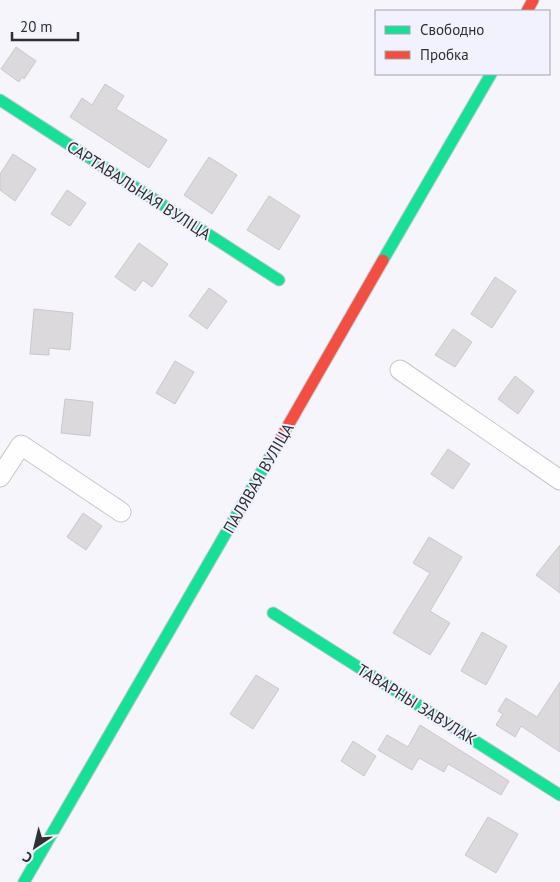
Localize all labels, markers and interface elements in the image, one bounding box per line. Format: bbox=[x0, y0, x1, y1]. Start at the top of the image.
scale bar bbox=[12, 10, 79, 42]
legend bbox=[375, 10, 550, 75]
text: 20 m bbox=[20, 17, 53, 36]
text: Свободно bbox=[420, 20, 484, 39]
text: Пробка bbox=[420, 45, 469, 64]
street label: САРТАВАЛЬНАЯ ВУЛІЦА bbox=[63, 136, 215, 244]
street label: ПАЛЯВАЯ ВУЛІЦА bbox=[218, 419, 298, 537]
street label: ТАВАРНЫ ЗАВУЛАК bbox=[354, 659, 481, 749]
north arrow bbox=[10, 822, 60, 872]
text: С bbox=[19, 848, 36, 867]

